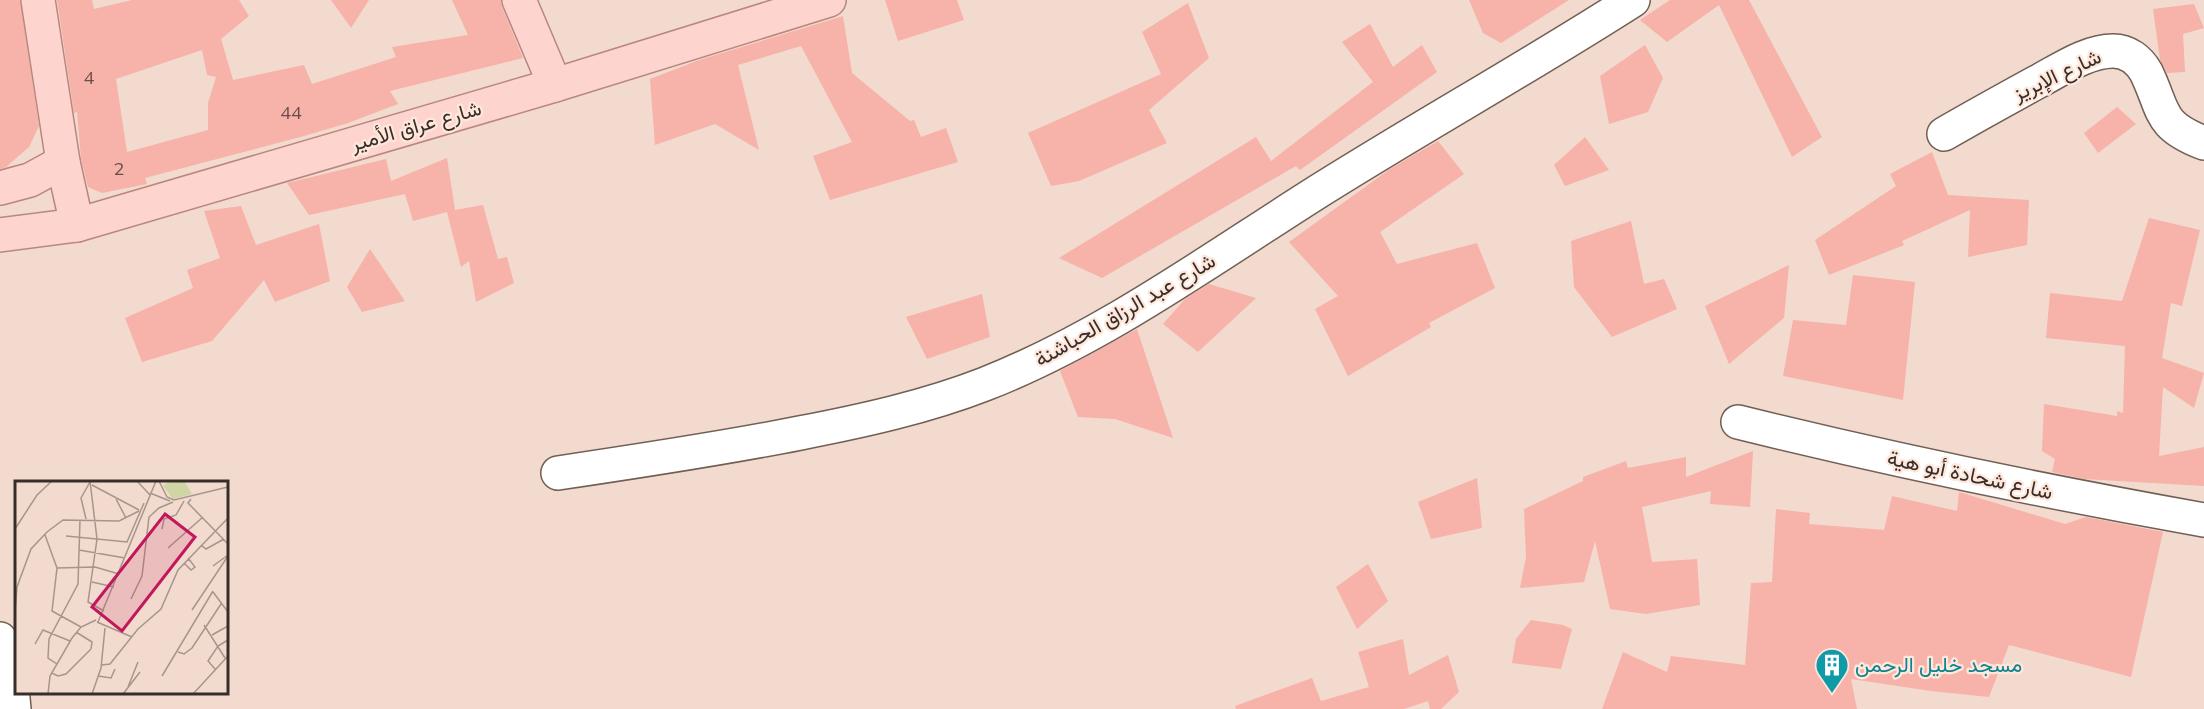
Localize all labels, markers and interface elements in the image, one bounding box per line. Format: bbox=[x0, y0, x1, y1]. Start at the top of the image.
street label: شارع الإبريز bbox=[2007, 42, 2106, 108]
house number: 4 bbox=[84, 66, 95, 89]
street label: شارع عراق الأمير bbox=[346, 94, 485, 158]
house number: 44 bbox=[280, 101, 302, 124]
house number: 2 bbox=[114, 157, 124, 180]
street label: شارع عبد الرزاق الحباشنة bbox=[1029, 247, 1221, 373]
street label: شارع شحادة أبو هية bbox=[1885, 444, 2055, 506]
inset map bbox=[15, 481, 228, 694]
building icon: مسجد خليل الرحمن bbox=[1814, 647, 1850, 694]
place label: مسجد خليل الرحمن bbox=[1855, 651, 2022, 678]

